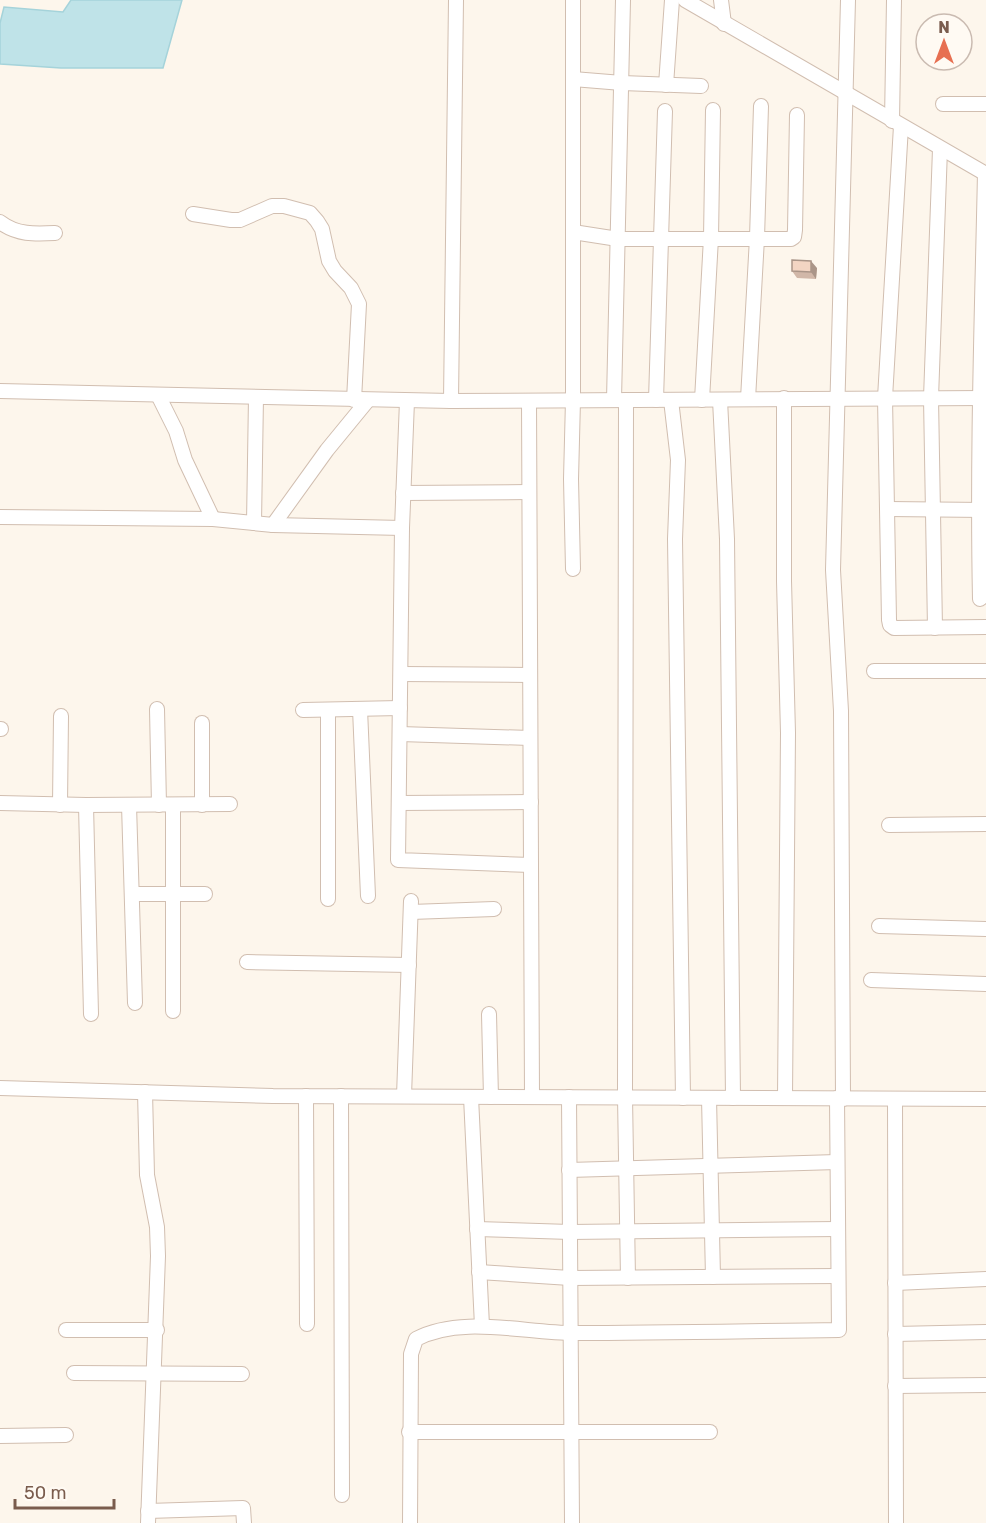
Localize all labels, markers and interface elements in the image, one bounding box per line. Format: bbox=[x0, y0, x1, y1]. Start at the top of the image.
north arrow bbox=[914, 12, 974, 72]
text: N bbox=[938, 18, 950, 37]
scale bar bbox=[15, 1472, 114, 1510]
text: 50 m bbox=[24, 1482, 67, 1504]

